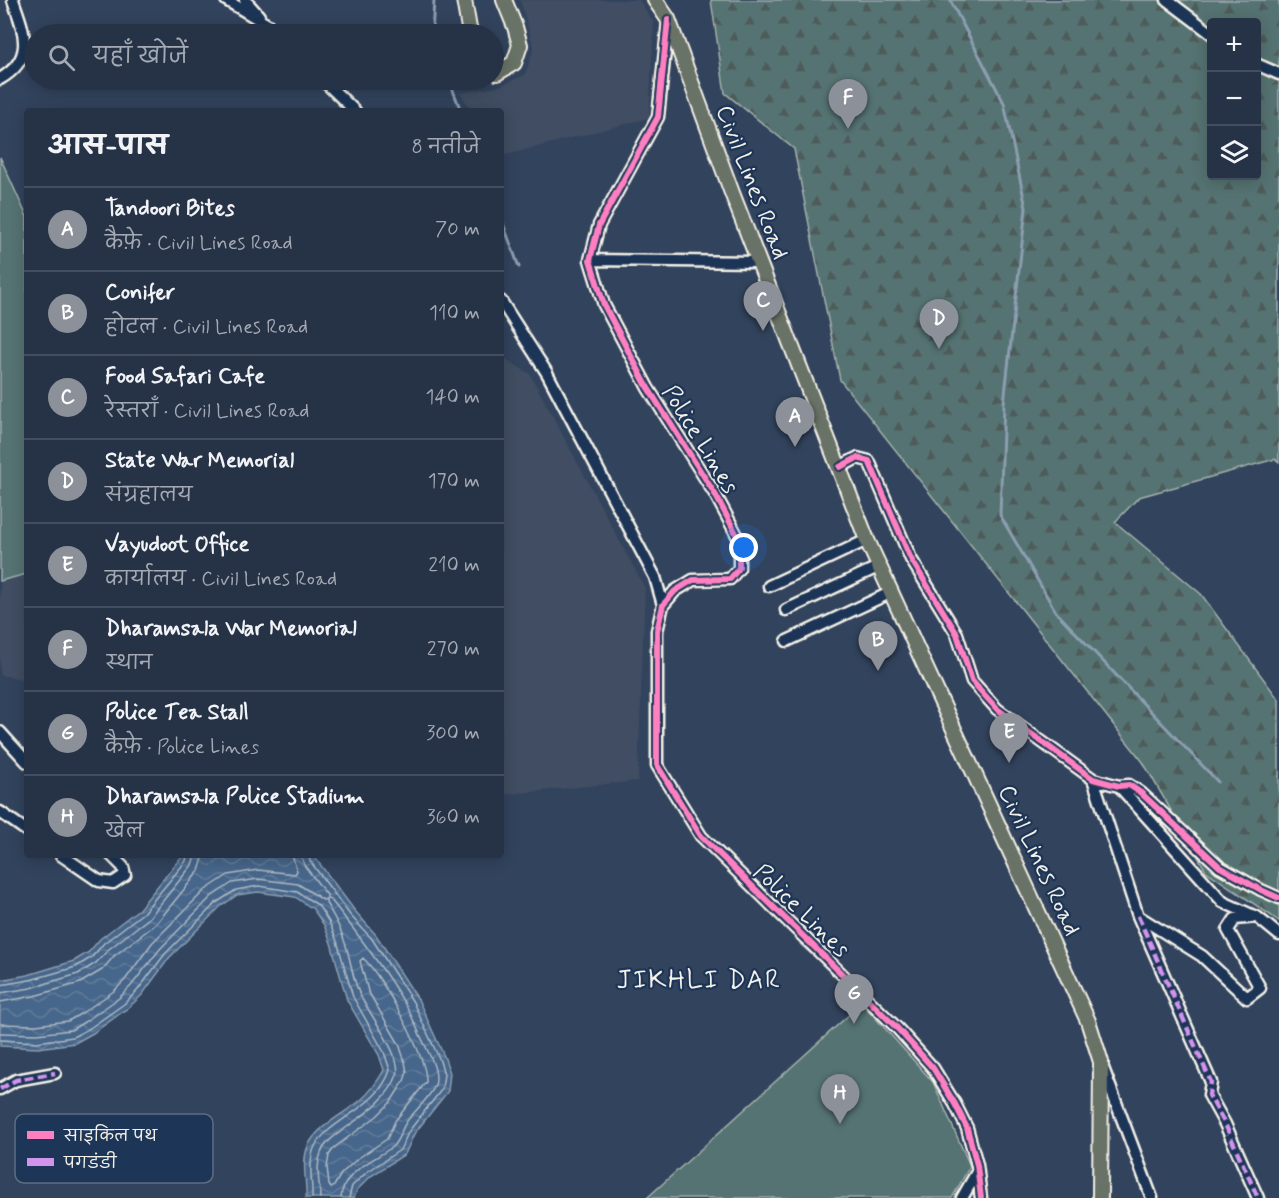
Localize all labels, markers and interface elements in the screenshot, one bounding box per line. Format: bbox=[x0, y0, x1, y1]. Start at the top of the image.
map controls bbox=[1207, 18, 1261, 180]
button: + bbox=[1207, 18, 1261, 72]
search box bbox=[24, 24, 504, 90]
icon: search bbox=[45, 41, 78, 74]
text: यहाँ खोजें bbox=[93, 43, 188, 71]
button: − bbox=[1207, 72, 1261, 126]
pin: F bbox=[828, 80, 868, 129]
street label: Civil Lines Road bbox=[708, 101, 795, 264]
button: layers bbox=[1207, 126, 1261, 180]
text: आस-पास bbox=[48, 130, 168, 164]
text: 8 नतीजे bbox=[411, 134, 480, 161]
text: Tandoori Bites bbox=[105, 195, 235, 223]
text: A bbox=[61, 216, 74, 243]
text: 70 m bbox=[435, 216, 480, 243]
text: कैफ़े · Civil Lines Road bbox=[105, 230, 293, 257]
text: Conifer bbox=[105, 279, 175, 307]
pin: C bbox=[744, 282, 783, 331]
text: B bbox=[61, 300, 74, 327]
text: 110 m bbox=[429, 300, 480, 327]
pin: D bbox=[920, 300, 958, 349]
text: होटल · Civil Lines Road bbox=[105, 314, 308, 341]
text: Food Safari Cafe bbox=[105, 363, 265, 391]
street label: Police Lines bbox=[654, 380, 746, 500]
text: C bbox=[60, 384, 75, 411]
text: 140 m bbox=[426, 384, 480, 411]
text: रेस्तराँ · Civil Lines Road bbox=[105, 398, 309, 425]
pin: A bbox=[776, 398, 814, 447]
text: State War Memorial bbox=[105, 447, 294, 475]
text: D bbox=[61, 468, 74, 495]
text: 170 m bbox=[428, 468, 480, 495]
text: संग्रहालय bbox=[105, 482, 193, 509]
text: Vayudoot Office bbox=[105, 531, 249, 559]
your location bbox=[729, 533, 758, 562]
text: E bbox=[62, 552, 73, 579]
text: 210 m bbox=[428, 552, 480, 579]
text: कार्यालय · Civil Lines Road bbox=[105, 566, 337, 593]
text: Dharamsala War Memorial bbox=[105, 615, 357, 643]
pin: B bbox=[858, 622, 898, 671]
text: F bbox=[62, 636, 73, 663]
text: 270 m bbox=[427, 636, 480, 663]
text: स्थान bbox=[105, 650, 152, 677]
text: Police Tea Stall bbox=[105, 699, 249, 727]
pin: E bbox=[990, 714, 1028, 763]
text: G bbox=[61, 720, 74, 747]
text: 300 m bbox=[426, 720, 480, 747]
text: कैफ़े · Police Lines bbox=[105, 734, 259, 761]
street label: Civil Lines Road bbox=[990, 780, 1087, 941]
text: Dharamsala Police Stadium bbox=[105, 783, 364, 811]
text: H bbox=[61, 804, 74, 831]
text: 360 m bbox=[427, 804, 480, 831]
text: खेल bbox=[105, 818, 144, 845]
street label: Police Lines bbox=[746, 857, 856, 965]
district label: JIKHLI DAR bbox=[616, 964, 782, 998]
pin: G bbox=[834, 974, 874, 1024]
pin: H bbox=[820, 1074, 860, 1124]
legend bbox=[15, 1114, 213, 1183]
text: साइकिल पथ bbox=[63, 1124, 158, 1147]
text: पगडंडी bbox=[63, 1151, 118, 1174]

